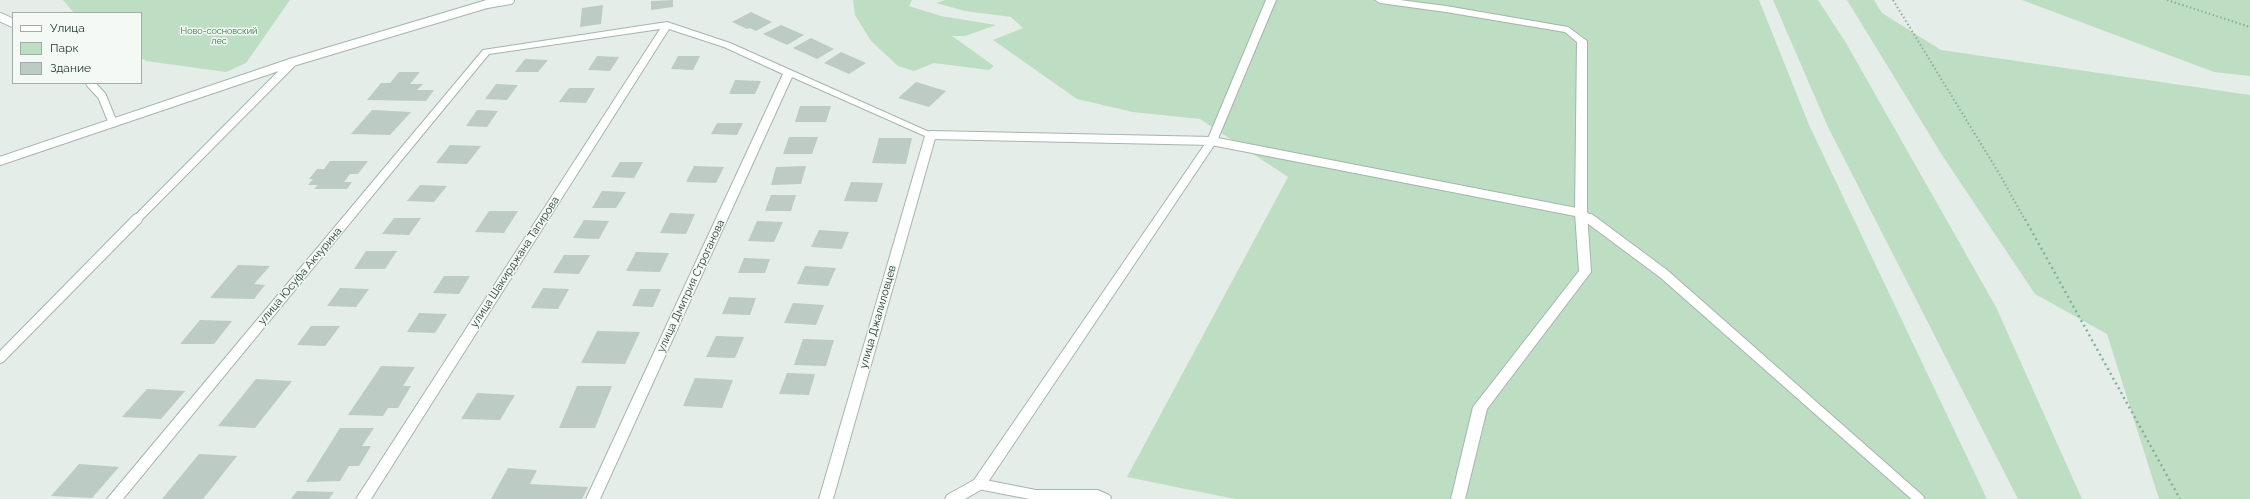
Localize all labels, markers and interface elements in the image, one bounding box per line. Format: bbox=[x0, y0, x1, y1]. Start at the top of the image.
legend bbox=[12, 12, 142, 84]
text: Улица bbox=[50, 21, 85, 35]
park label: Ново-сосновский лес bbox=[181, 26, 257, 47]
text: Парк bbox=[50, 41, 79, 55]
text: Здание bbox=[50, 61, 91, 75]
street label: улица Шакирджана Тагирова bbox=[468, 194, 562, 330]
street label: улица Дмитрия Строганова bbox=[654, 218, 728, 354]
street label: улица Юсуфа Акчурина bbox=[255, 225, 345, 327]
street label: улица Джалиловцев bbox=[857, 264, 899, 370]

